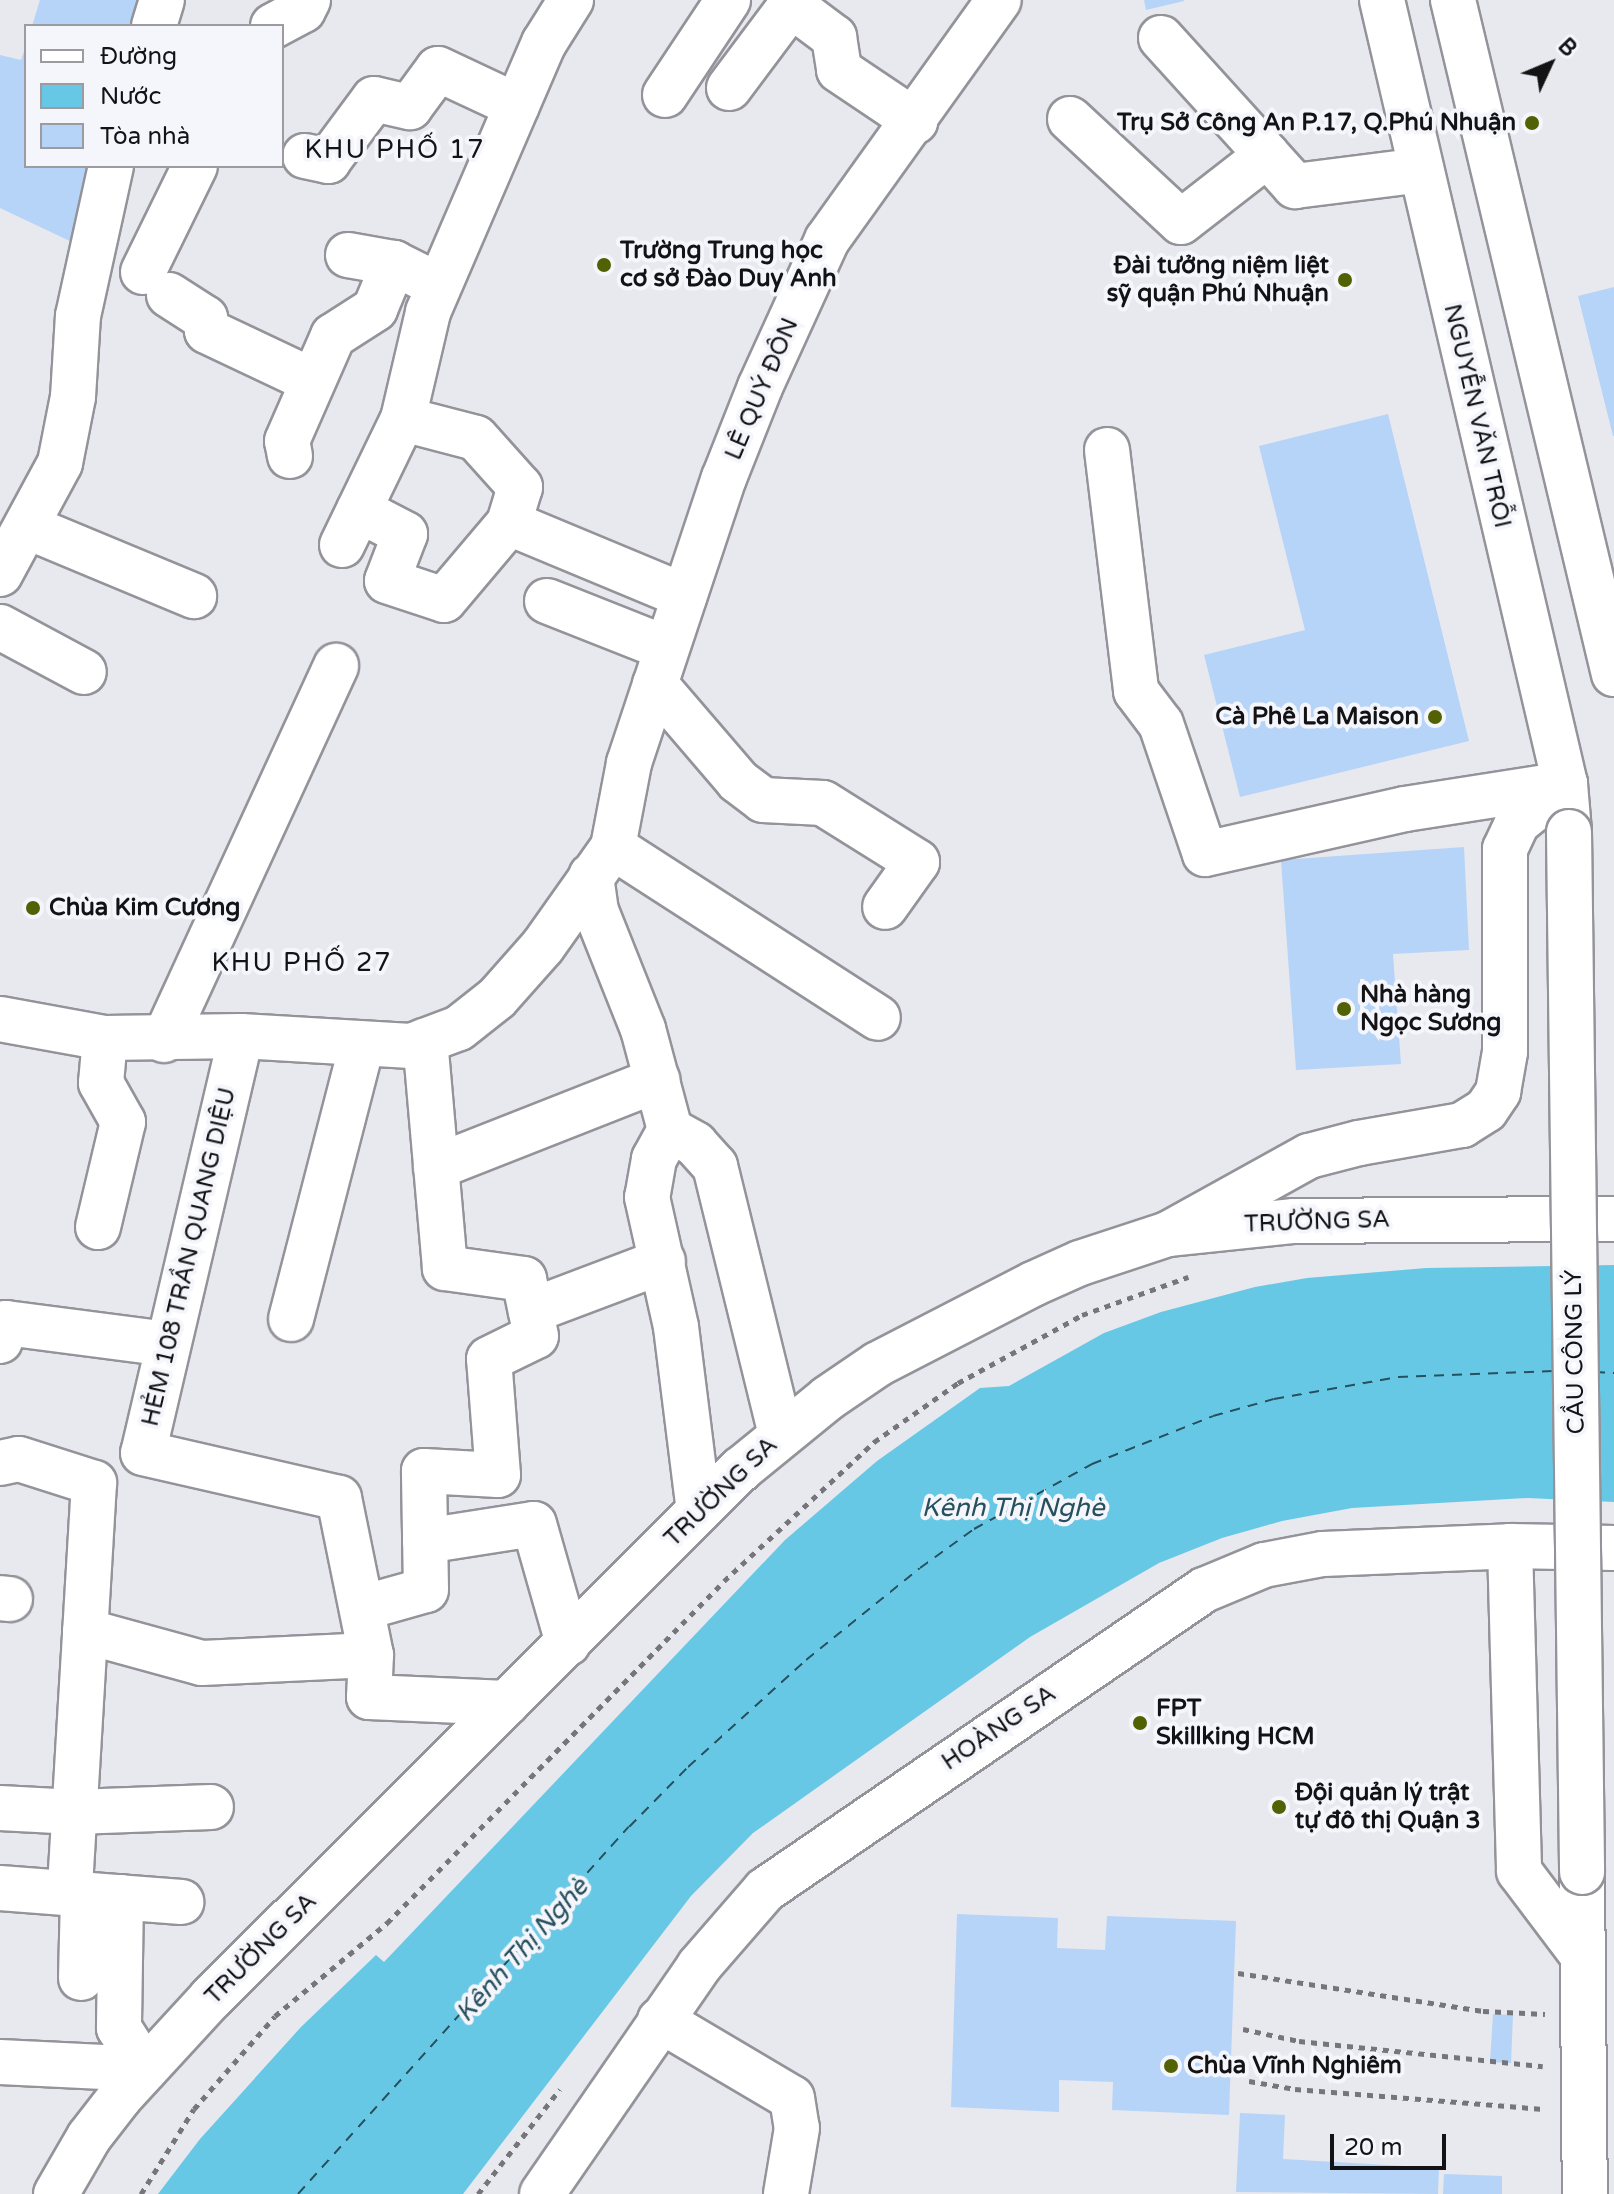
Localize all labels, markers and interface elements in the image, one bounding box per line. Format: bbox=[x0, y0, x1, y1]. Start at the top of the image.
legend bbox=[24, 24, 284, 168]
north arrow bbox=[1510, 24, 1590, 104]
text: B bbox=[1553, 33, 1582, 62]
text: Đường bbox=[100, 42, 177, 71]
text: Nước bbox=[100, 82, 161, 111]
place label: Trụ Sở Công An P.17, Q.Phú Nhuận bbox=[1117, 109, 1516, 137]
marker: Trụ Sở Công An P.17, Q.Phú Nhuận bbox=[1523, 114, 1541, 132]
text: Tòa nhà bbox=[100, 122, 190, 151]
district label: KHU PHỐ 17 bbox=[304, 134, 486, 166]
place label: Trường Trung học cơ sở Đào Duy Anh bbox=[620, 237, 837, 293]
place label: Đài tưởng niệm liệt sỹ quận Phú Nhuận bbox=[1107, 252, 1329, 308]
marker: Trường Trung học cơ sở Đào Duy Anh bbox=[595, 256, 613, 274]
marker: Đài tưởng niệm liệt sỹ quận Phú Nhuận bbox=[1336, 271, 1354, 289]
street label: NGUYỄN VĂN TRỖI bbox=[1437, 301, 1517, 531]
street label: LÊ QUÝ ÐÔN bbox=[719, 314, 805, 464]
place label: Cà Phê La Maison bbox=[1215, 703, 1419, 731]
marker: Cà Phê La Maison bbox=[1426, 708, 1444, 726]
place label: Chùa Kim Cương bbox=[49, 894, 240, 922]
marker: Chùa Kim Cương bbox=[24, 899, 42, 917]
district label: KHU PHỐ 27 bbox=[211, 947, 393, 979]
place label: Nhà hàng Ngọc Sương bbox=[1360, 981, 1501, 1037]
marker: Nhà hàng Ngọc Sương bbox=[1335, 1000, 1353, 1018]
street label: HẺM 108 TRẦN QUANG DIỆU bbox=[136, 1085, 242, 1429]
street label: TRƯỜNG SA bbox=[1244, 1205, 1390, 1239]
street label: CẦU CÔNG LÝ bbox=[1559, 1269, 1591, 1435]
street label: TRƯỜNG SA bbox=[659, 1431, 783, 1553]
water label: Kênh Thị Nghè bbox=[922, 1492, 1104, 1524]
street label: HOÀNG SA bbox=[936, 1679, 1062, 1777]
place label: FPT Skillking HCM bbox=[1156, 1695, 1315, 1751]
marker: FPT Skillking HCM bbox=[1131, 1714, 1149, 1732]
place label: Đội quản lý trật tự đô thị Quận 3 bbox=[1295, 1779, 1481, 1835]
marker: Đội quản lý trật tự đô thị Quận 3 bbox=[1270, 1798, 1288, 1816]
water label: Kênh Thị Nghè bbox=[449, 1872, 595, 2028]
street label: TRƯỜNG SA bbox=[199, 1887, 323, 2011]
place label: Chùa Vĩnh Nghiêm bbox=[1187, 2052, 1402, 2080]
marker: Chùa Vĩnh Nghiêm bbox=[1162, 2057, 1180, 2075]
scale bar bbox=[1334, 2118, 1450, 2168]
text: 20 m bbox=[1344, 2133, 1402, 2162]

